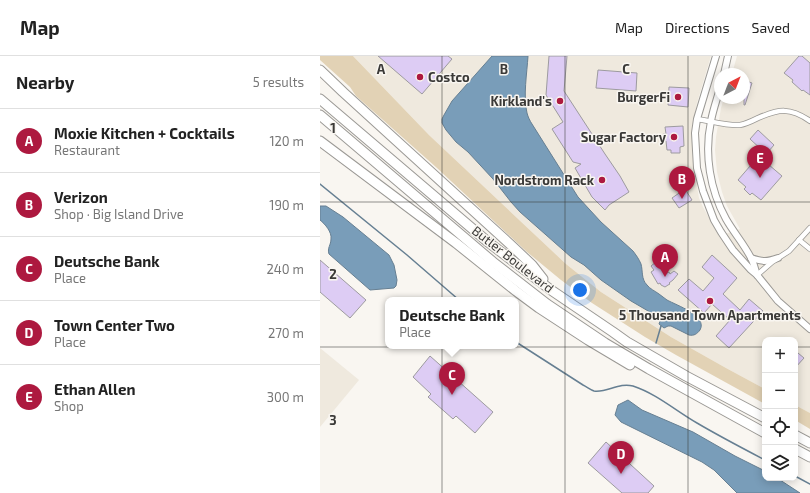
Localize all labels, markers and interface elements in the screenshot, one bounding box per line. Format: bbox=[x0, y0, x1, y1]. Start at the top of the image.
text: Map bbox=[20, 16, 60, 39]
text: Map bbox=[615, 19, 643, 36]
text: Directions bbox=[665, 19, 730, 36]
text: Saved bbox=[752, 19, 790, 36]
text: A bbox=[377, 61, 386, 77]
text: B bbox=[500, 61, 508, 77]
text: C bbox=[622, 61, 630, 77]
north arrow bbox=[714, 68, 750, 104]
place label: Costco bbox=[428, 69, 470, 85]
text: Nearby bbox=[16, 72, 74, 92]
marker: Costco bbox=[415, 72, 425, 82]
text: 5 results bbox=[253, 74, 304, 90]
place label: BurgerFi bbox=[617, 89, 670, 105]
marker: BurgerFi bbox=[673, 92, 683, 102]
place label: Kirkland's bbox=[490, 93, 552, 109]
marker: Kirkland's bbox=[555, 96, 565, 106]
text: 1 bbox=[330, 120, 336, 136]
text: Moxie Kitchen + Cocktails bbox=[54, 124, 235, 142]
place label: Sugar Factory bbox=[581, 129, 667, 145]
marker: Sugar Factory bbox=[669, 132, 679, 142]
text: A bbox=[25, 133, 33, 149]
text: 120 m bbox=[269, 133, 304, 149]
text: Restaurant bbox=[54, 142, 120, 158]
pin: E bbox=[747, 145, 773, 178]
pin: B bbox=[669, 166, 695, 199]
place label: Nordstrom Rack bbox=[494, 172, 595, 188]
marker: Nordstrom Rack bbox=[597, 175, 607, 185]
text: Verizon bbox=[54, 188, 108, 206]
text: B bbox=[25, 197, 33, 213]
text: 190 m bbox=[269, 197, 304, 213]
text: Shop · Big Island Drive bbox=[54, 206, 184, 222]
street label: Butler Boulevard bbox=[469, 222, 557, 296]
pin: A bbox=[652, 244, 678, 277]
text: Deutsche Bank bbox=[54, 252, 160, 270]
text: C bbox=[25, 261, 33, 277]
text: 240 m bbox=[267, 261, 304, 277]
text: 2 bbox=[329, 266, 337, 282]
text: Place bbox=[54, 270, 86, 286]
your location bbox=[570, 280, 590, 300]
marker: 5 Thousand Town Apartments bbox=[705, 296, 715, 306]
popup bbox=[385, 297, 519, 349]
text: Deutsche Bank bbox=[399, 306, 505, 324]
place label: 5 Thousand Town Apartments bbox=[619, 307, 801, 323]
text: Town Center Two bbox=[54, 316, 175, 334]
text: Place bbox=[399, 324, 431, 340]
text: D bbox=[25, 325, 33, 341]
text: 270 m bbox=[268, 325, 304, 341]
text: Place bbox=[54, 334, 86, 350]
map controls bbox=[762, 337, 798, 481]
button: + bbox=[762, 337, 798, 373]
pin: C bbox=[439, 362, 465, 395]
button: − bbox=[762, 373, 798, 409]
text: Ethan Allen bbox=[54, 380, 135, 398]
text: E bbox=[25, 389, 33, 405]
text: 300 m bbox=[267, 389, 304, 405]
text: Shop bbox=[54, 398, 84, 414]
button: locate bbox=[762, 409, 798, 445]
text: 3 bbox=[329, 412, 337, 428]
pin: D bbox=[608, 441, 634, 474]
button: layers bbox=[762, 445, 798, 481]

